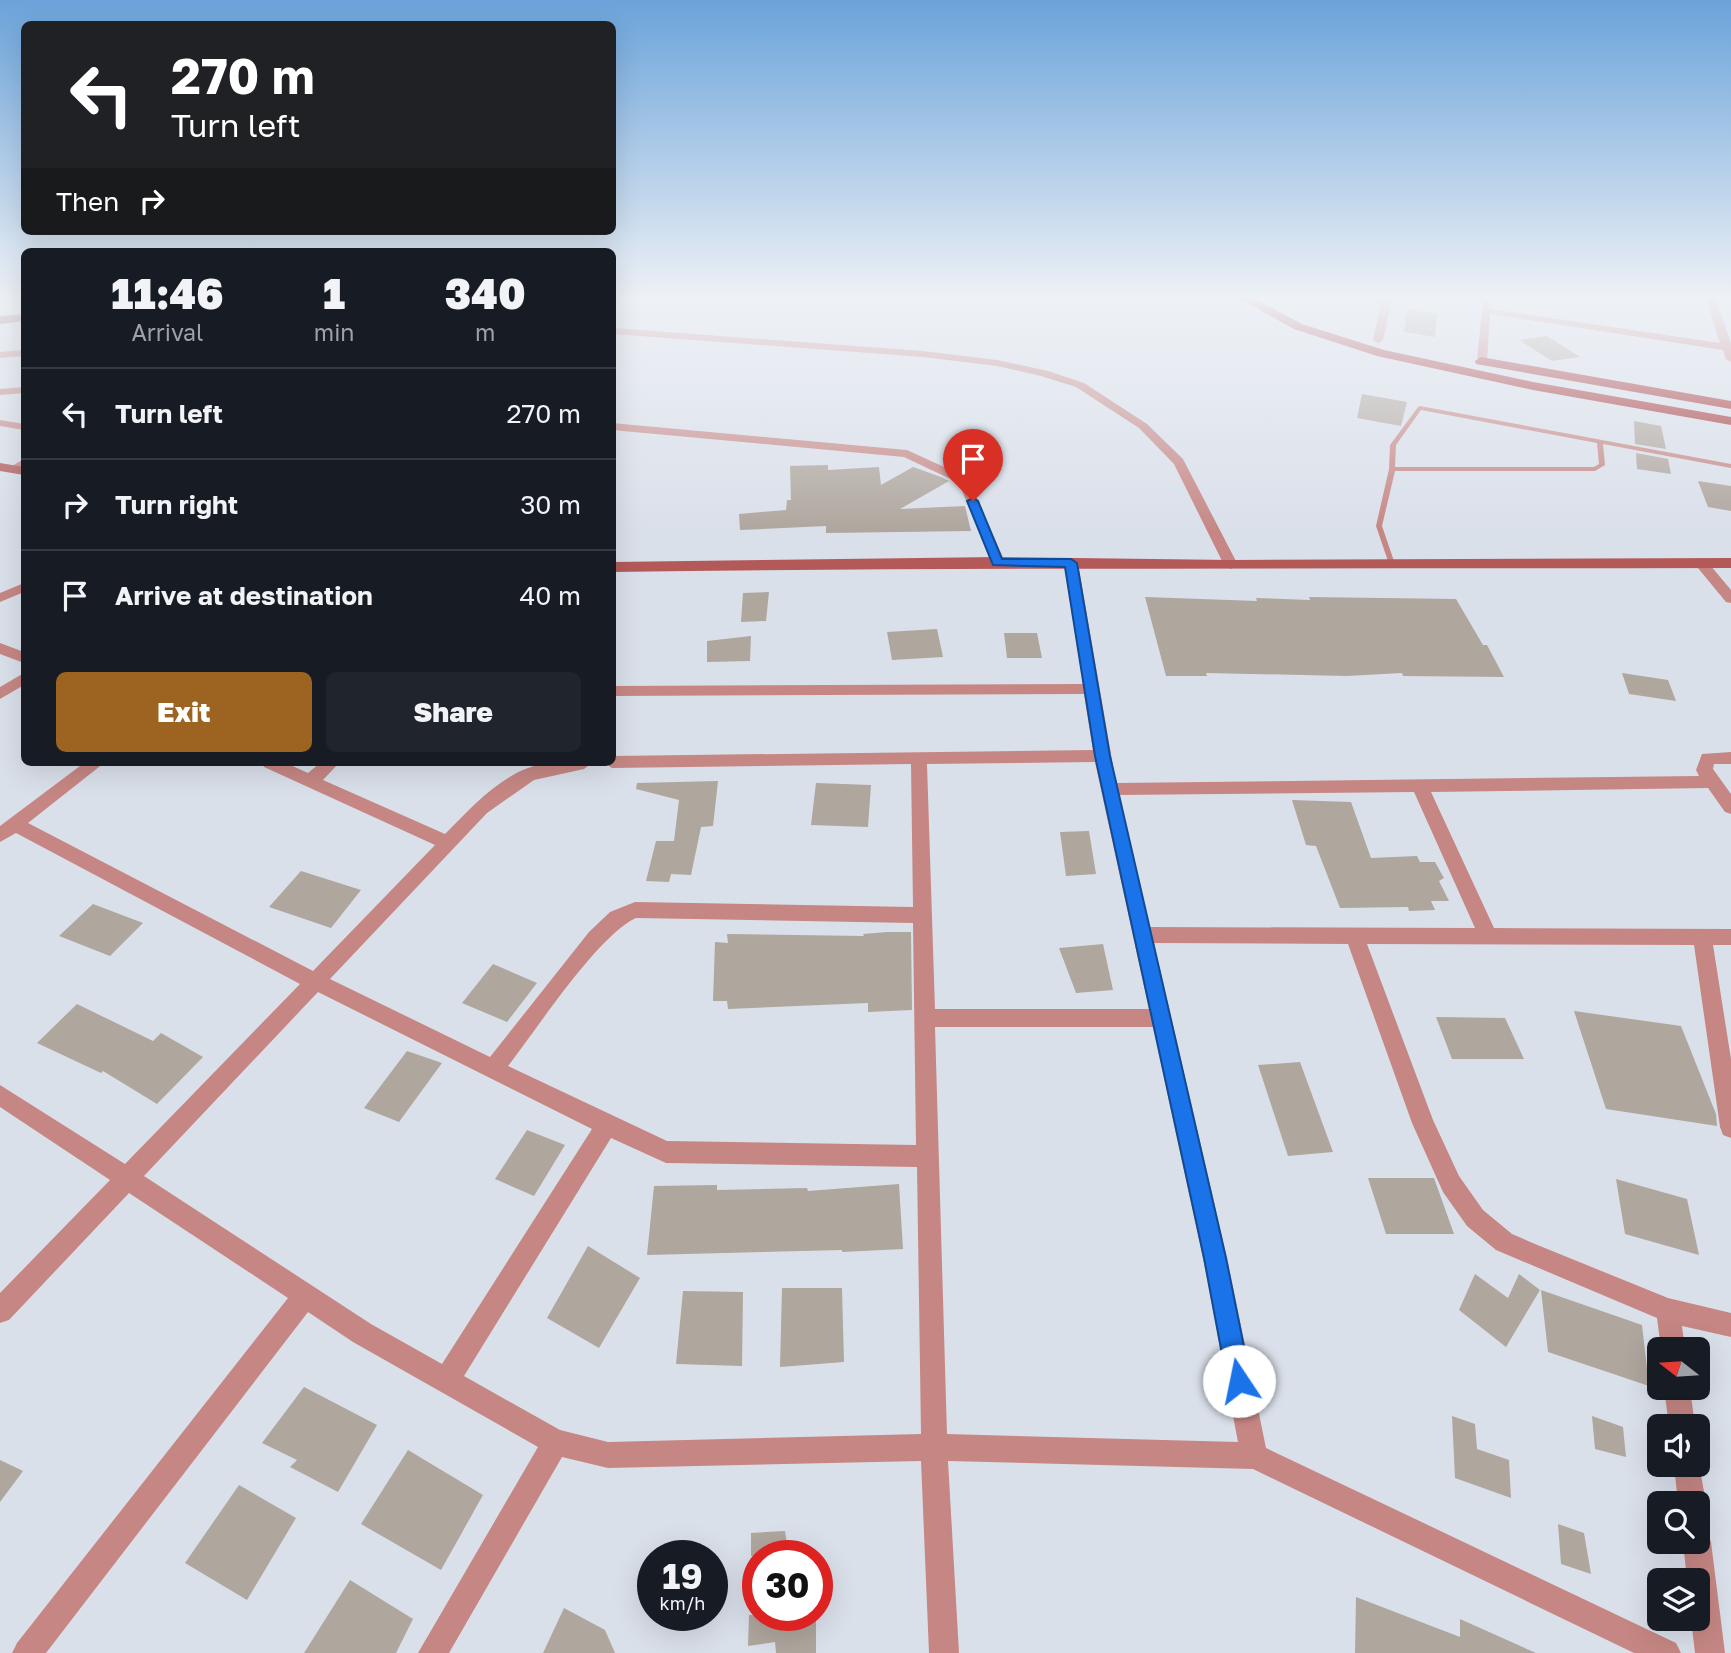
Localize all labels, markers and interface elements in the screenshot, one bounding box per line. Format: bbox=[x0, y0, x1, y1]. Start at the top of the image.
text: 270 m bbox=[171, 46, 315, 105]
icon: left bbox=[56, 49, 147, 140]
text: Turn left bbox=[171, 106, 300, 144]
icon: right bbox=[133, 182, 171, 220]
text: Then bbox=[56, 186, 119, 217]
text: 11:46 bbox=[111, 268, 224, 318]
text: 1 bbox=[323, 268, 345, 318]
text: 340 bbox=[445, 268, 526, 318]
text: Arrival bbox=[131, 318, 203, 346]
text: min bbox=[314, 318, 354, 346]
text: m bbox=[475, 318, 495, 346]
icon: left bbox=[56, 395, 94, 433]
text: Turn left bbox=[115, 398, 223, 429]
text: 270 m bbox=[507, 398, 581, 429]
pin bbox=[943, 429, 1003, 501]
icon: arrive bbox=[954, 440, 992, 478]
icon: right bbox=[56, 486, 94, 524]
text: Turn right bbox=[115, 489, 238, 520]
text: 30 m bbox=[520, 489, 581, 520]
icon: arrive bbox=[56, 577, 94, 615]
text: Arrive at destination bbox=[115, 580, 373, 611]
text: 40 m bbox=[520, 580, 581, 611]
button: Exit bbox=[56, 672, 312, 752]
button: Share bbox=[326, 672, 581, 752]
north arrow bbox=[1647, 1337, 1710, 1400]
map controls bbox=[1647, 1337, 1710, 1631]
position arrow bbox=[1202, 1344, 1276, 1418]
button: sound bbox=[1647, 1414, 1710, 1477]
button: search bbox=[1647, 1491, 1710, 1554]
speed limit sign: 30 bbox=[742, 1540, 833, 1631]
text: 19 bbox=[662, 1555, 703, 1597]
button: layers bbox=[1647, 1568, 1710, 1631]
text: km/h bbox=[660, 1592, 705, 1614]

